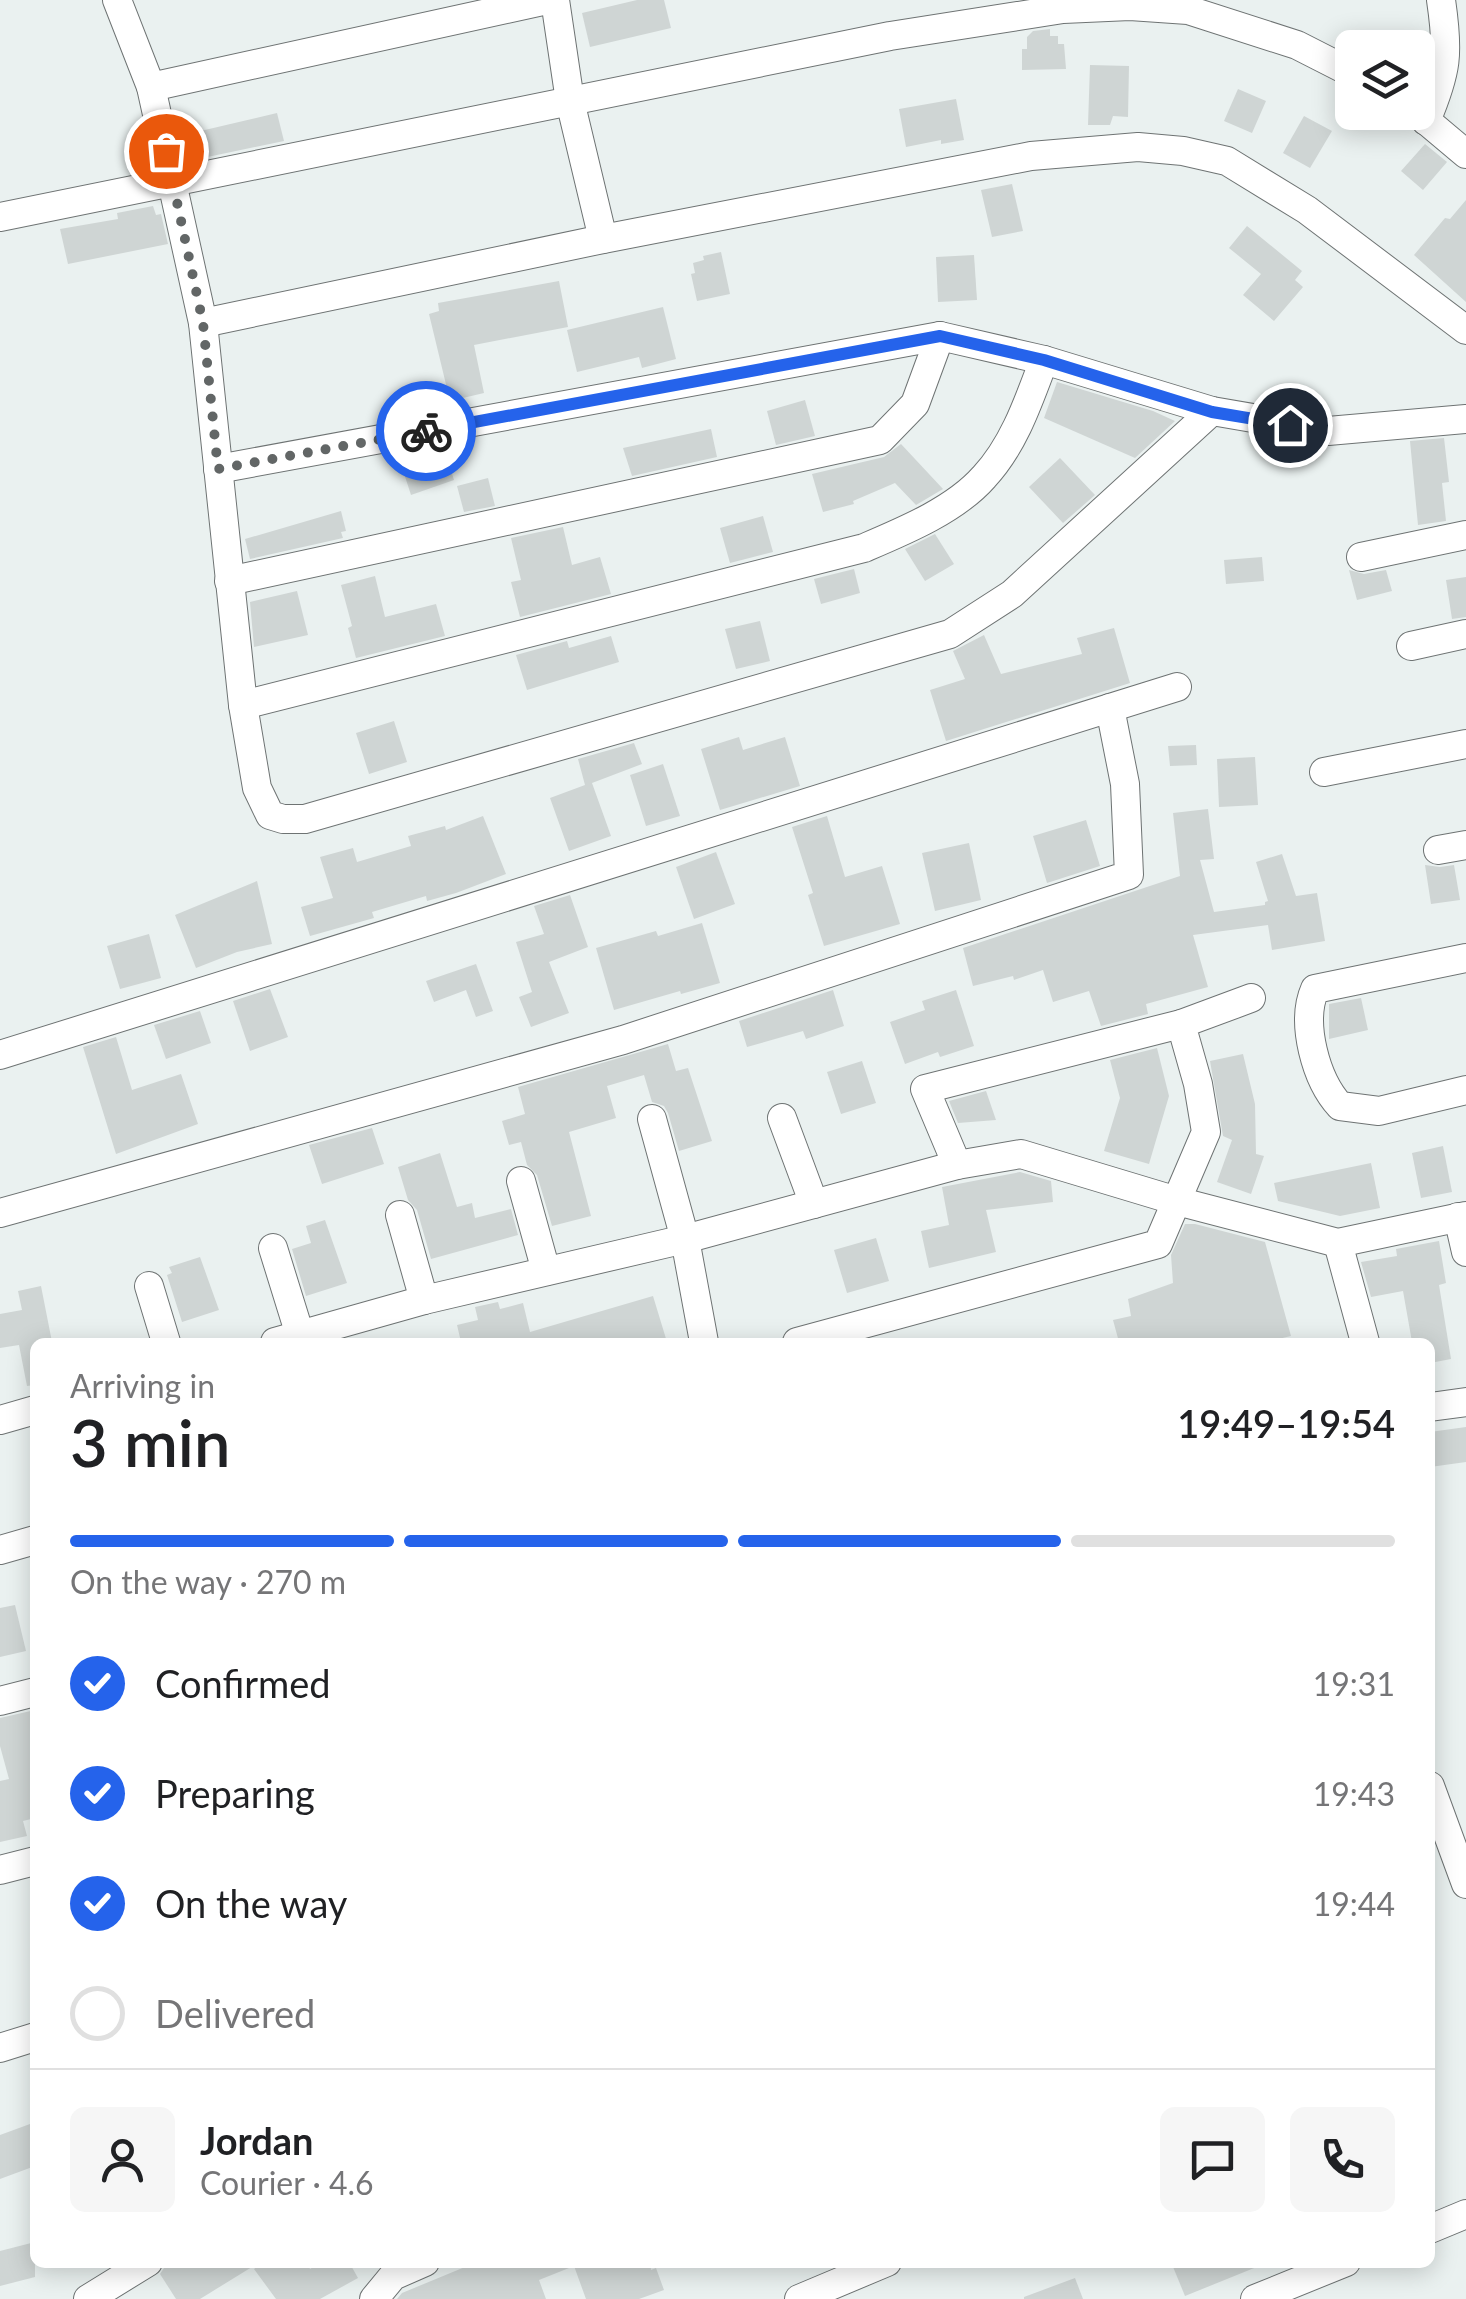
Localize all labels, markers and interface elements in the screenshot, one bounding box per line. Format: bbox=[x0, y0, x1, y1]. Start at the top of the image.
map controls bbox=[1335, 30, 1435, 130]
button: layers bbox=[1335, 30, 1435, 130]
pin bbox=[124, 109, 209, 194]
icon: bag bbox=[139, 124, 194, 179]
courier bbox=[376, 381, 476, 481]
pin bbox=[1248, 383, 1333, 468]
icon: home bbox=[1263, 398, 1318, 453]
icon: bike bbox=[399, 404, 454, 459]
text: Arriving in bbox=[70, 1366, 215, 1405]
text: 19:49–19:54 bbox=[1177, 1400, 1395, 1446]
text: 3 min bbox=[70, 1403, 230, 1481]
text: On the way · 270 m bbox=[70, 1562, 346, 1601]
icon: check bbox=[70, 1656, 125, 1711]
text: Confirmed bbox=[155, 1660, 331, 1706]
text: 19:31 bbox=[1313, 1664, 1395, 1703]
icon: check bbox=[70, 1766, 125, 1821]
text: Preparing bbox=[155, 1770, 315, 1816]
text: 19:43 bbox=[1313, 1774, 1395, 1813]
icon: check bbox=[70, 1876, 125, 1931]
text: On the way bbox=[155, 1880, 347, 1926]
text: 19:44 bbox=[1313, 1884, 1395, 1923]
text: Delivered bbox=[155, 1990, 315, 2036]
button: person bbox=[70, 2107, 175, 2212]
button: chat bbox=[1160, 2107, 1265, 2212]
button: phone bbox=[1290, 2107, 1395, 2212]
text: Jordan bbox=[200, 2117, 313, 2163]
text: Courier · 4.6 bbox=[200, 2163, 374, 2202]

